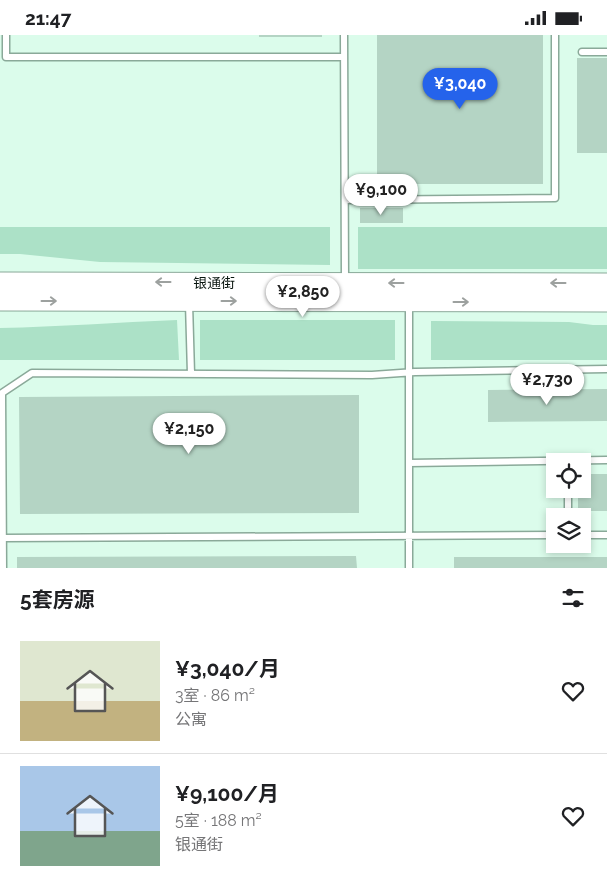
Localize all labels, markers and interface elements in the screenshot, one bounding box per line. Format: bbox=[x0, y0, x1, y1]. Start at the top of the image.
text: 21:47 bbox=[25, 7, 71, 29]
pin: ¥3,040 bbox=[419, 67, 501, 110]
text: ¥3,040 bbox=[434, 74, 486, 93]
pin: ¥9,100 bbox=[340, 173, 422, 216]
text: ¥9,100 bbox=[355, 180, 407, 199]
street label: 银通街 bbox=[193, 275, 235, 291]
pin: ¥2,850 bbox=[262, 275, 344, 318]
one-way arrow bbox=[156, 277, 172, 287]
one-way arrow bbox=[388, 278, 404, 288]
one-way arrow bbox=[551, 278, 567, 288]
text: ¥2,850 bbox=[277, 282, 329, 301]
one-way arrow bbox=[40, 296, 56, 306]
one-way arrow bbox=[220, 296, 236, 306]
one-way arrow bbox=[452, 297, 469, 307]
pin: ¥2,730 bbox=[506, 363, 588, 406]
text: ¥2,730 bbox=[521, 370, 573, 389]
pin: ¥2,150 bbox=[148, 413, 230, 455]
text: ¥2,150 bbox=[164, 419, 214, 438]
map controls bbox=[546, 453, 591, 553]
button: locate bbox=[546, 453, 591, 498]
button: layers bbox=[546, 508, 591, 553]
icon: filters bbox=[559, 584, 587, 612]
text: 5套房源 bbox=[20, 587, 95, 612]
text: ¥3,040/月 bbox=[175, 656, 280, 681]
icon: home bbox=[60, 661, 120, 721]
icon: heart bbox=[559, 677, 587, 705]
text: 3室 · 86 m² bbox=[175, 686, 255, 705]
text: 公寓 bbox=[175, 710, 207, 729]
text: ¥9,100/月 bbox=[175, 781, 279, 806]
icon: home bbox=[60, 786, 120, 846]
icon: heart bbox=[559, 802, 587, 830]
text: 5室 · 188 m² bbox=[175, 811, 262, 830]
text: 银通街 bbox=[175, 835, 223, 854]

